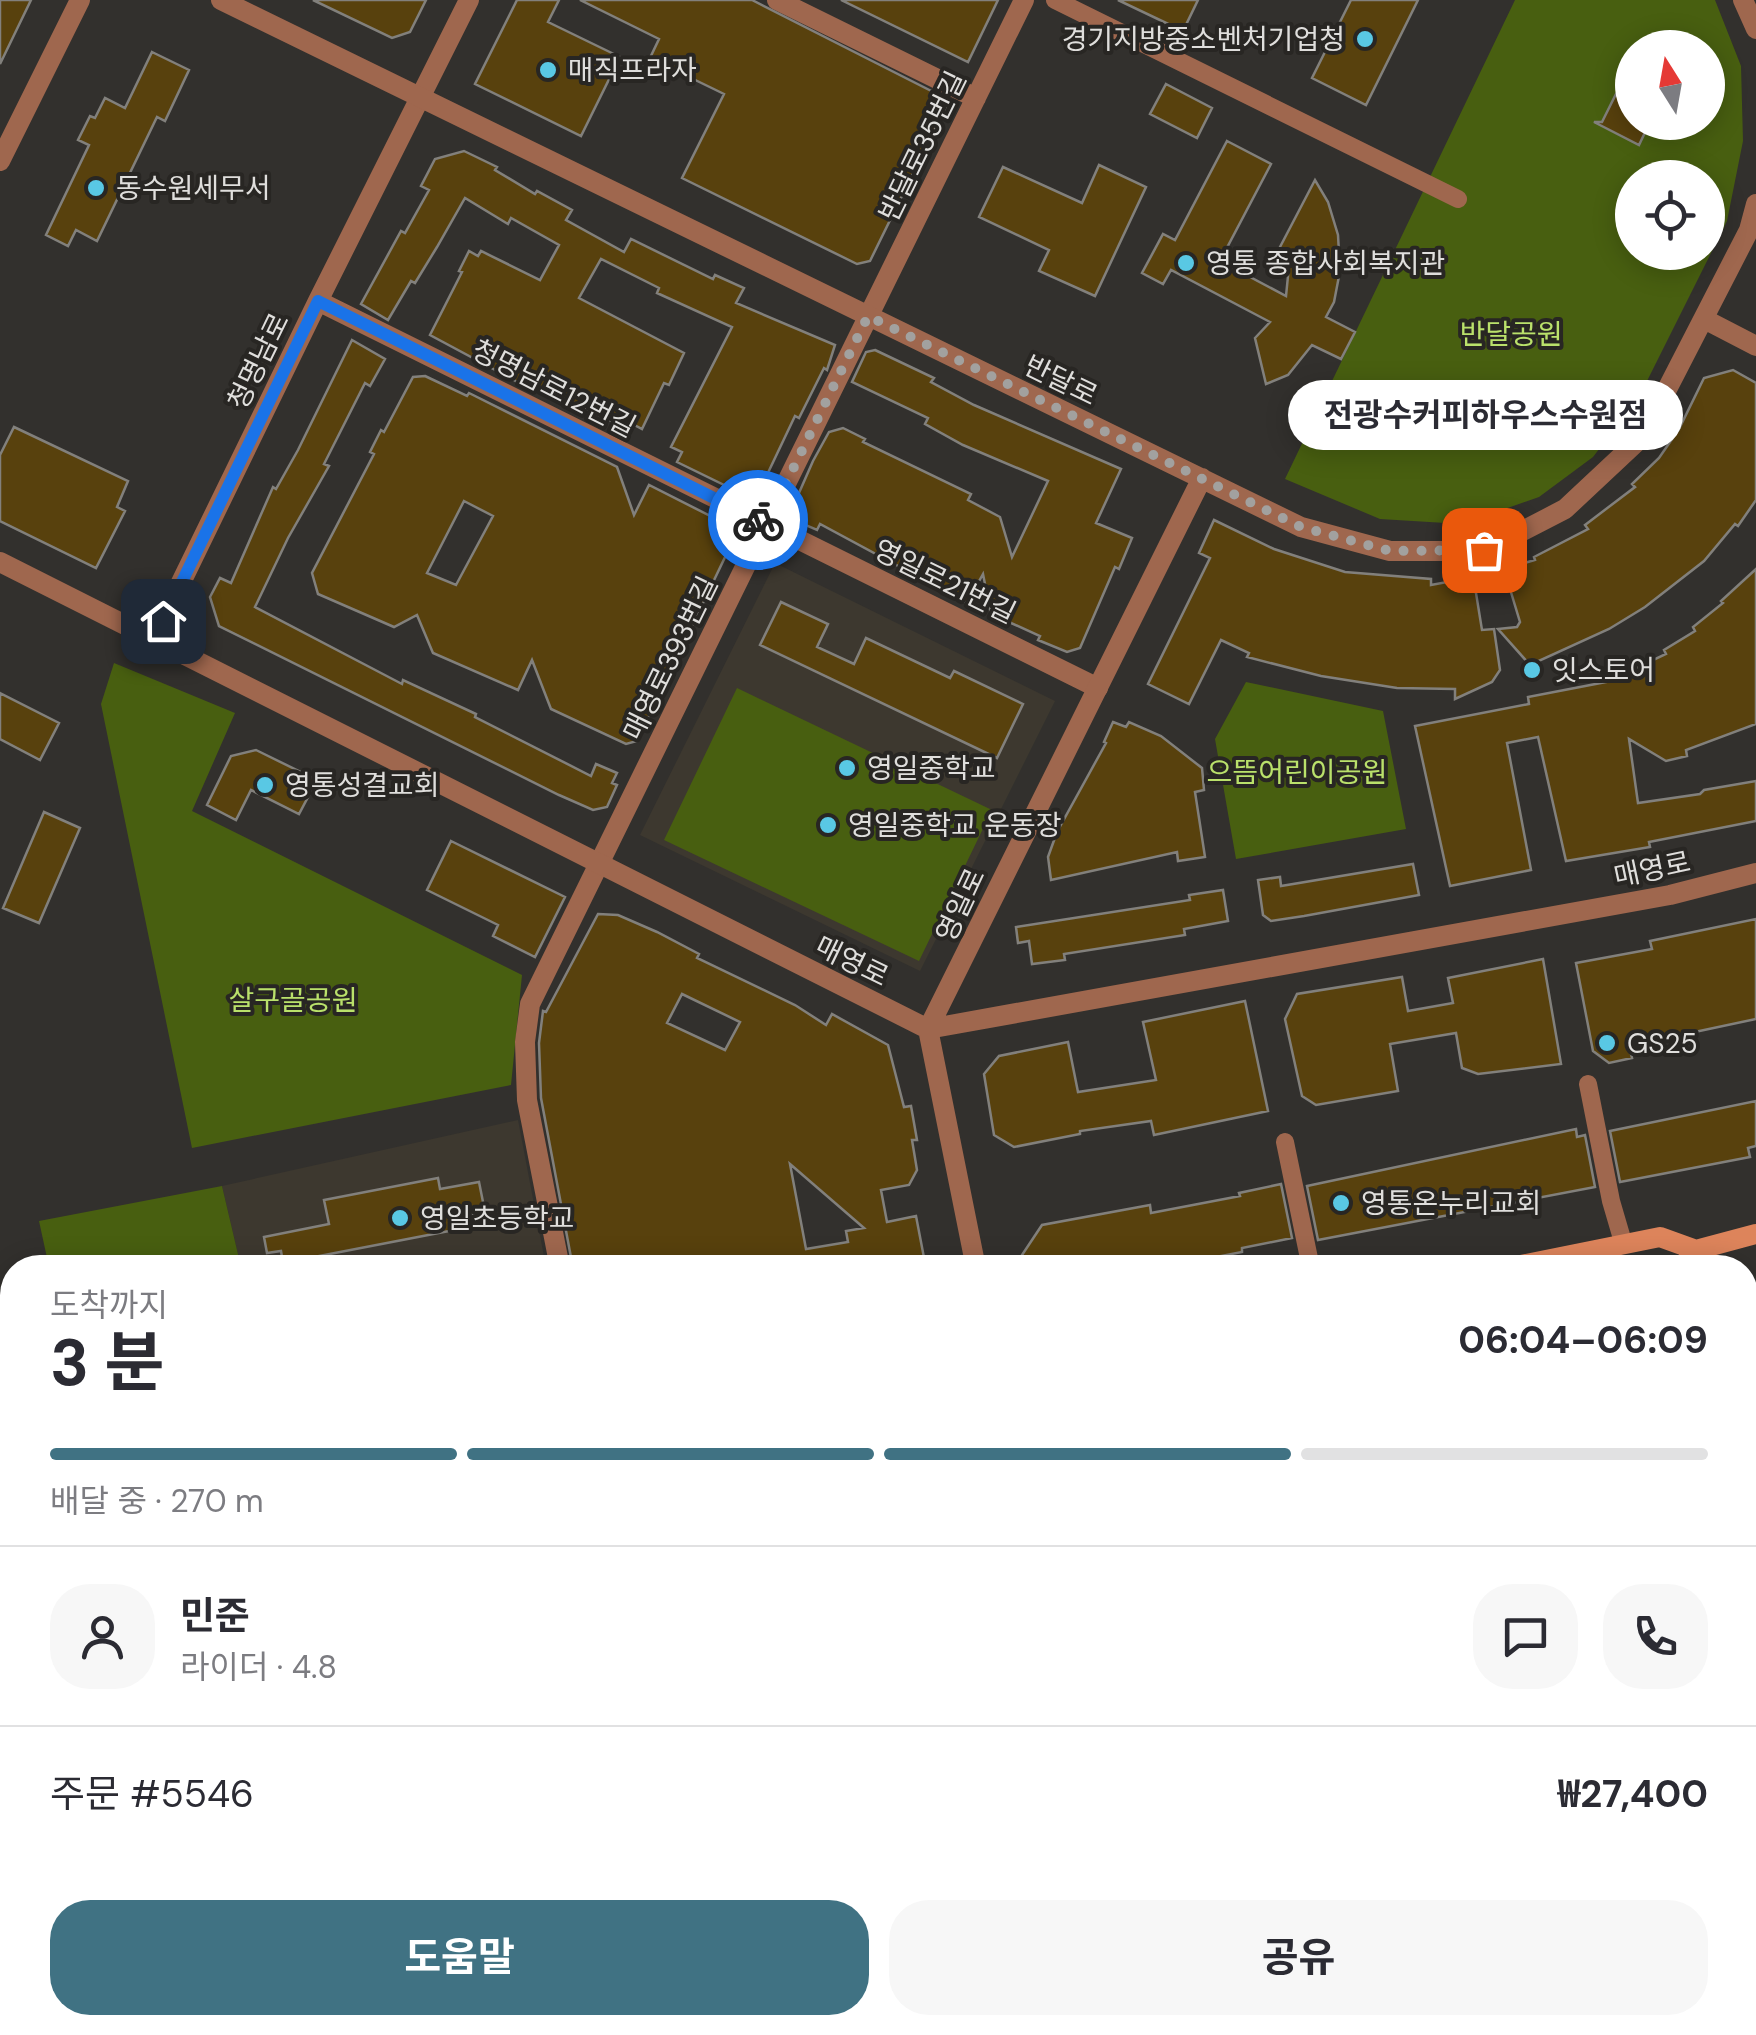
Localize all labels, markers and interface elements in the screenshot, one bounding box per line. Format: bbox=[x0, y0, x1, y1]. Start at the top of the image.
place label: 경기지방중소벤처기업청 bbox=[1062, 21, 1345, 58]
marker: 경기지방중소벤처기업청 bbox=[1354, 28, 1376, 50]
north arrow bbox=[1615, 30, 1725, 140]
map controls bbox=[1615, 30, 1725, 270]
place label: 매직프라자 bbox=[568, 52, 697, 89]
marker: 매직프라자 bbox=[537, 59, 559, 81]
street label: 반달로35번길 bbox=[870, 65, 975, 227]
button: locate bbox=[1615, 160, 1725, 270]
place label: 동수원세무서 bbox=[116, 170, 271, 207]
marker: 동수원세무서 bbox=[85, 177, 107, 199]
place label: 영통 종합사회복지관 bbox=[1206, 245, 1445, 282]
marker: 영통 종합사회복지관 bbox=[1175, 252, 1197, 274]
street label: 청명남로 bbox=[219, 307, 298, 416]
park label: 반달공원 bbox=[1459, 316, 1563, 353]
street label: 청명남로12번길 bbox=[465, 331, 642, 446]
street label: 반달로 bbox=[1018, 347, 1104, 414]
callout: 전광수커피하우스수원점 bbox=[1286, 380, 1682, 450]
text: 전광수커피하우스수원점 bbox=[1324, 394, 1647, 436]
courier bbox=[708, 470, 808, 570]
icon: bike bbox=[731, 493, 786, 548]
pin bbox=[1442, 508, 1527, 593]
icon: bag bbox=[1457, 523, 1512, 578]
street label: 영일로21번길 bbox=[868, 531, 1022, 632]
street label: 매영로393번길 bbox=[615, 570, 726, 746]
pin bbox=[121, 579, 206, 664]
icon: home bbox=[136, 594, 191, 649]
place label: 잇스토어 bbox=[1552, 652, 1655, 689]
marker: 잇스토어 bbox=[1521, 659, 1543, 681]
place label: 영일중학교 bbox=[867, 750, 996, 787]
park label: 으뜸어린이공원 bbox=[1207, 754, 1387, 791]
marker: 영일중학교 bbox=[836, 757, 858, 779]
place label: 영통성결교회 bbox=[285, 767, 440, 804]
marker: 영통성결교회 bbox=[254, 774, 276, 796]
place label: 영일중학교 운동장 bbox=[848, 807, 1062, 844]
marker: 영일중학교 운동장 bbox=[817, 814, 839, 836]
street label: 매영로 bbox=[1610, 843, 1694, 896]
street label: 영일로 bbox=[927, 862, 994, 948]
street label: 매영로 bbox=[809, 928, 895, 995]
park label: 살구골공원 bbox=[229, 982, 357, 1019]
place label: GS25 bbox=[1627, 1025, 1698, 1062]
marker: GS25 bbox=[1596, 1032, 1618, 1054]
place label: 영통온누리교회 bbox=[1361, 1185, 1541, 1222]
marker: 영통온누리교회 bbox=[1330, 1192, 1352, 1214]
place label: 영일초등학교 bbox=[420, 1200, 575, 1237]
marker: 영일초등학교 bbox=[389, 1207, 411, 1229]
text: 도착까지 bbox=[50, 1284, 168, 1326]
text: 06:04–06:09 bbox=[1458, 1315, 1708, 1365]
text: 3 분 bbox=[50, 1321, 164, 1405]
text: 배달 중 · 270 m bbox=[50, 1480, 264, 1522]
button: person bbox=[50, 1584, 155, 1689]
button: chat bbox=[1473, 1584, 1578, 1689]
button: phone bbox=[1603, 1584, 1708, 1689]
text: 민준 bbox=[180, 1591, 250, 1641]
text: 라이더 · 4.8 bbox=[180, 1646, 337, 1688]
text: 주문 #5546 bbox=[50, 1769, 254, 1819]
text: ₩27,400 bbox=[1558, 1769, 1708, 1819]
button: 도움말 bbox=[50, 1900, 869, 2015]
button: 공유 bbox=[889, 1900, 1708, 2015]

